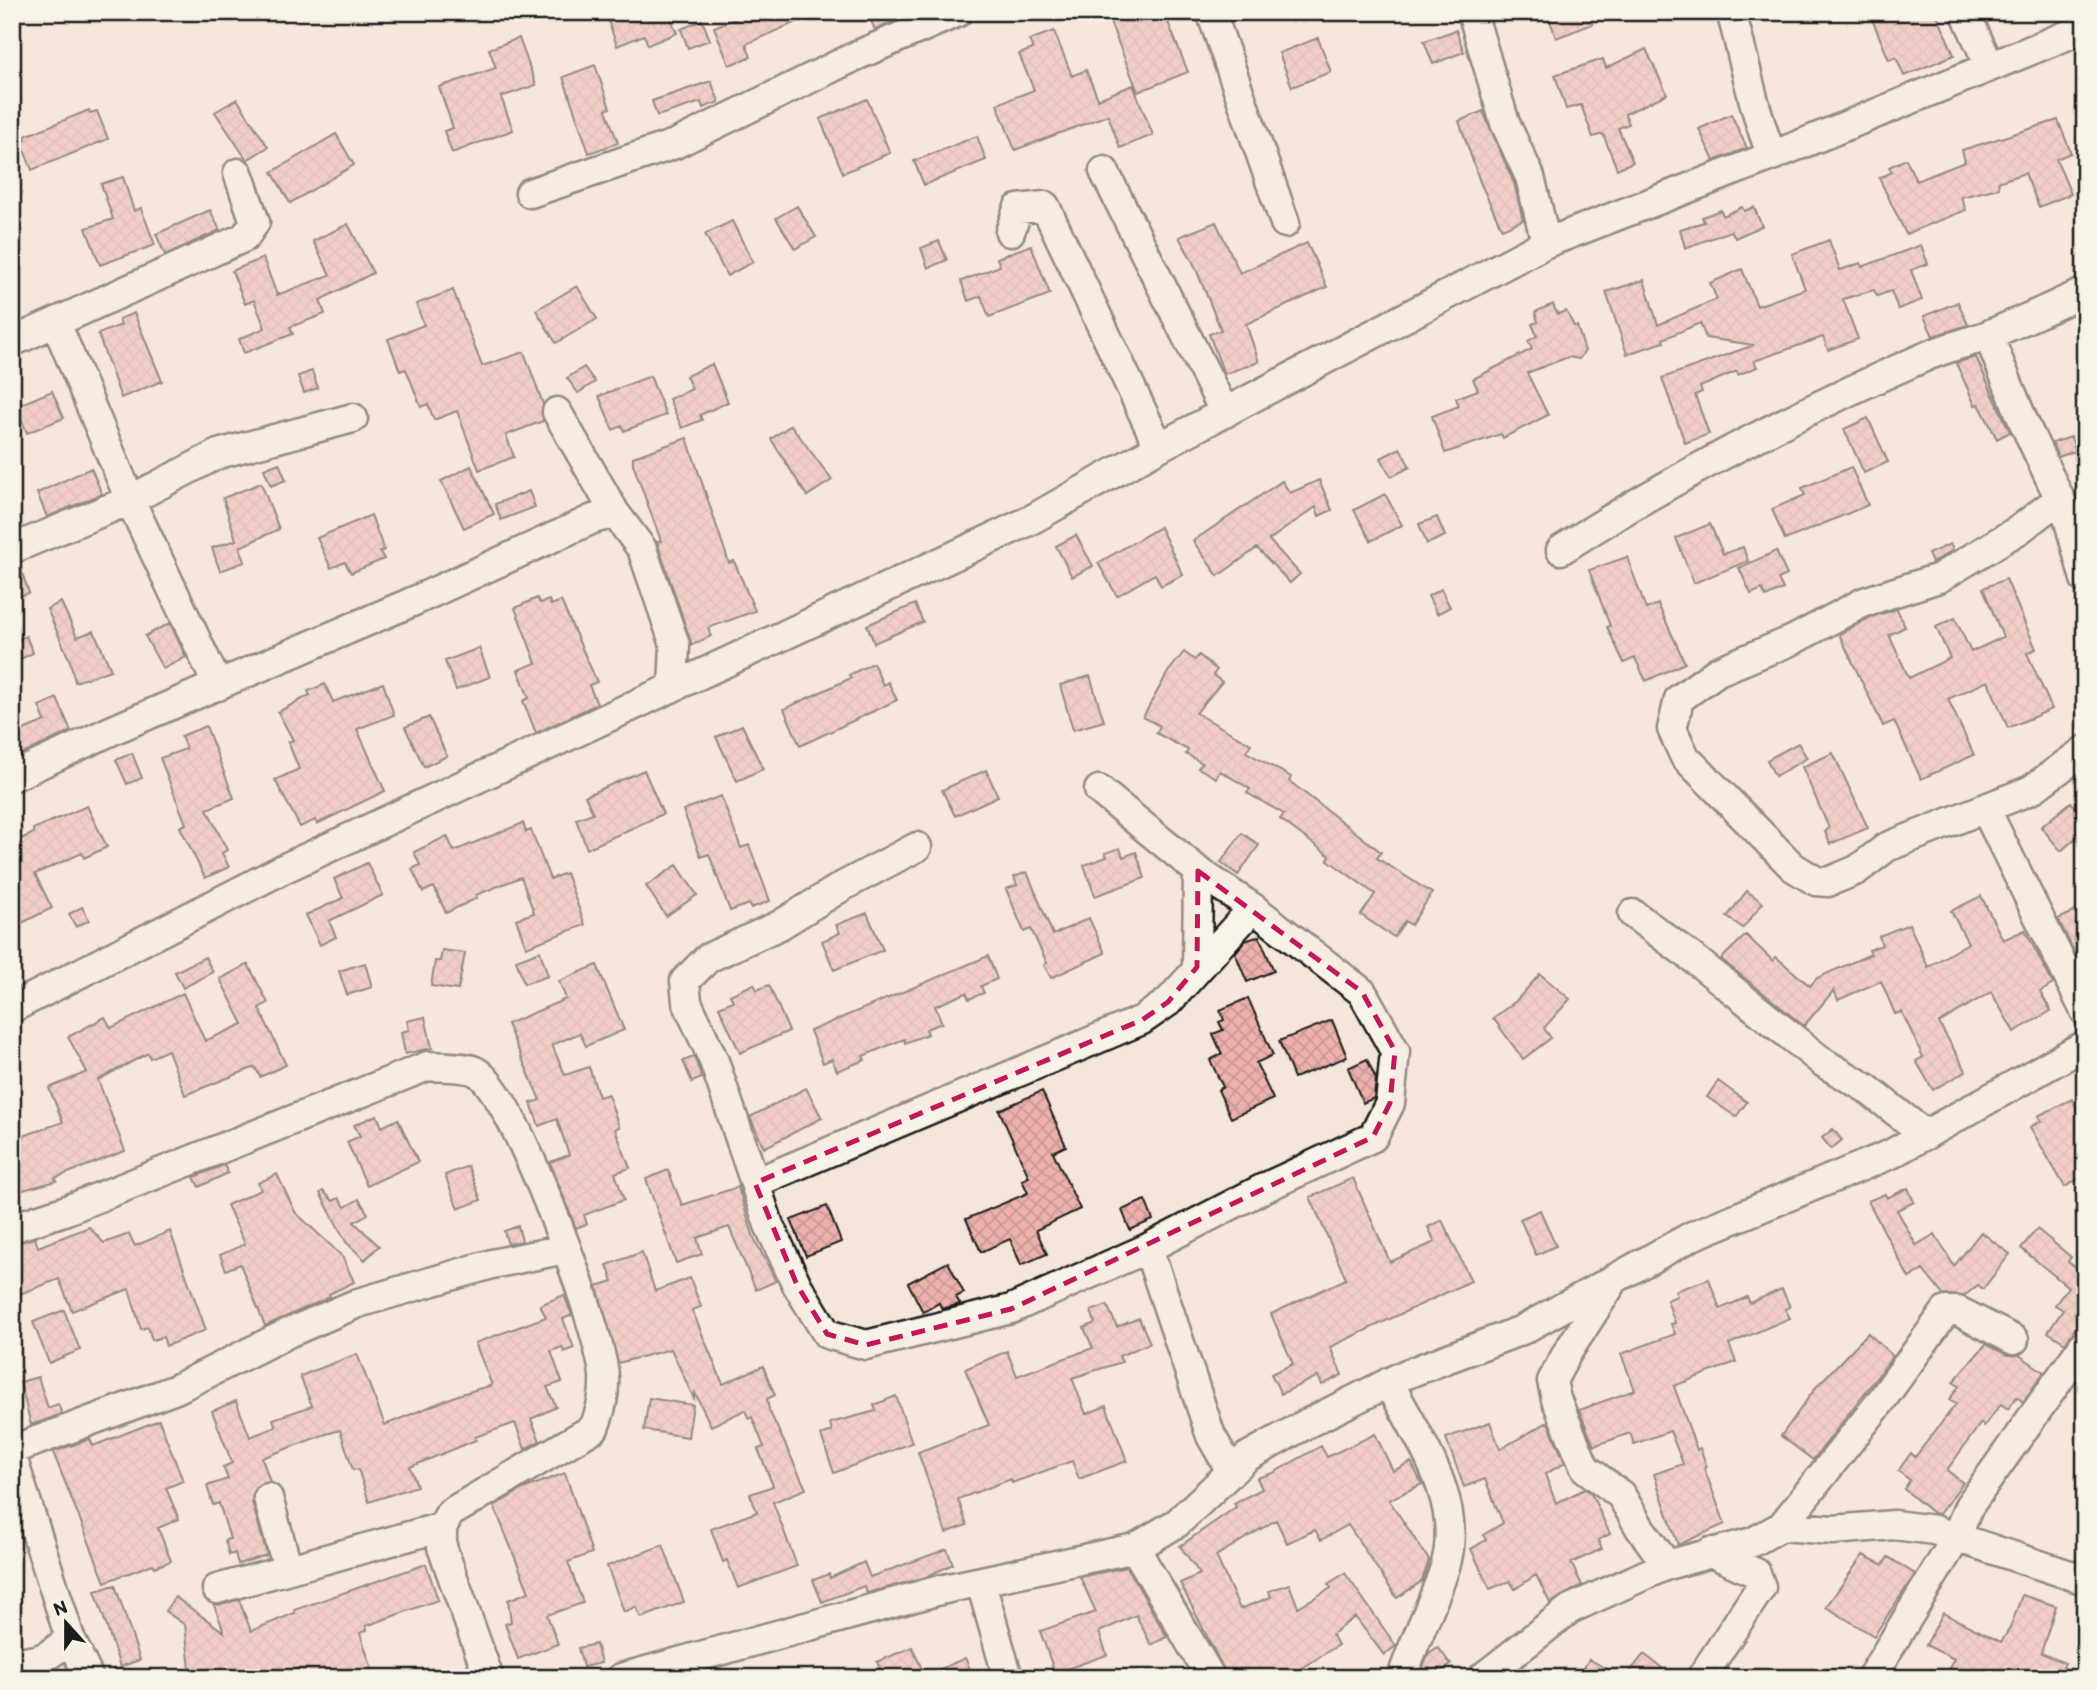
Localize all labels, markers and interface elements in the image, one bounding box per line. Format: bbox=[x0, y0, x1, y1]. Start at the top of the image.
north arrow bbox=[32, 1588, 102, 1658]
text: N bbox=[50, 1595, 70, 1621]

